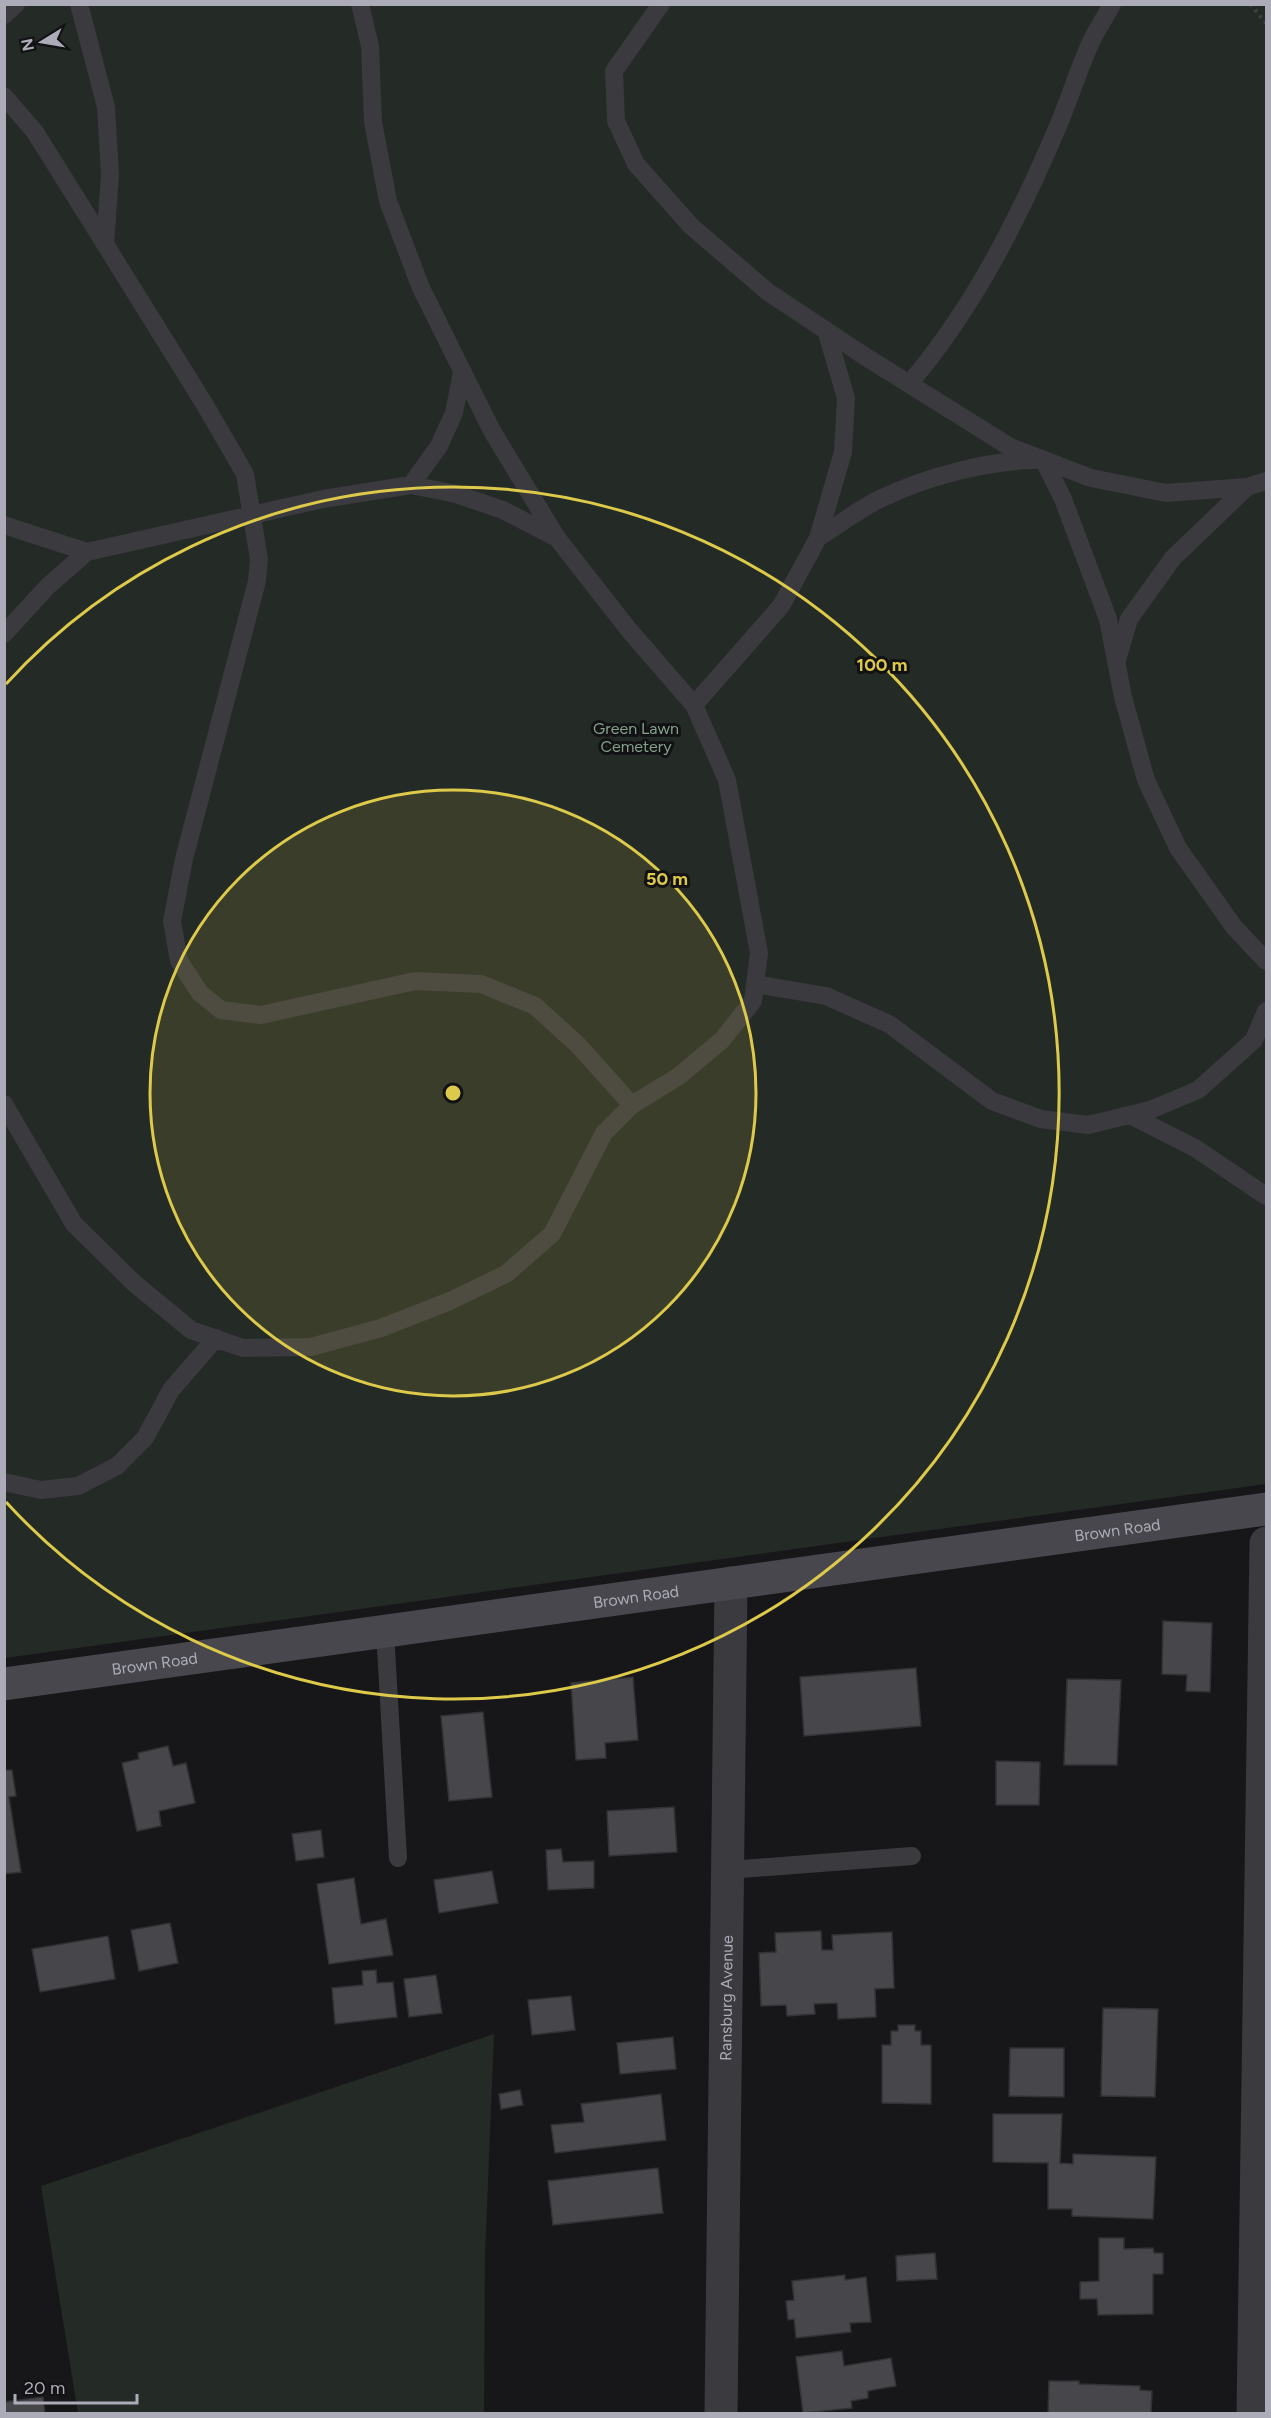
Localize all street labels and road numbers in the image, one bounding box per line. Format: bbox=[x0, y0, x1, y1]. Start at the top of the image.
street label: Brown Road bbox=[1073, 1515, 1162, 1545]
street label: Brown Road bbox=[592, 1582, 680, 1612]
street label: Brown Road bbox=[110, 1648, 199, 1679]
street label: Ransburg Avenue bbox=[716, 1935, 737, 2061]

